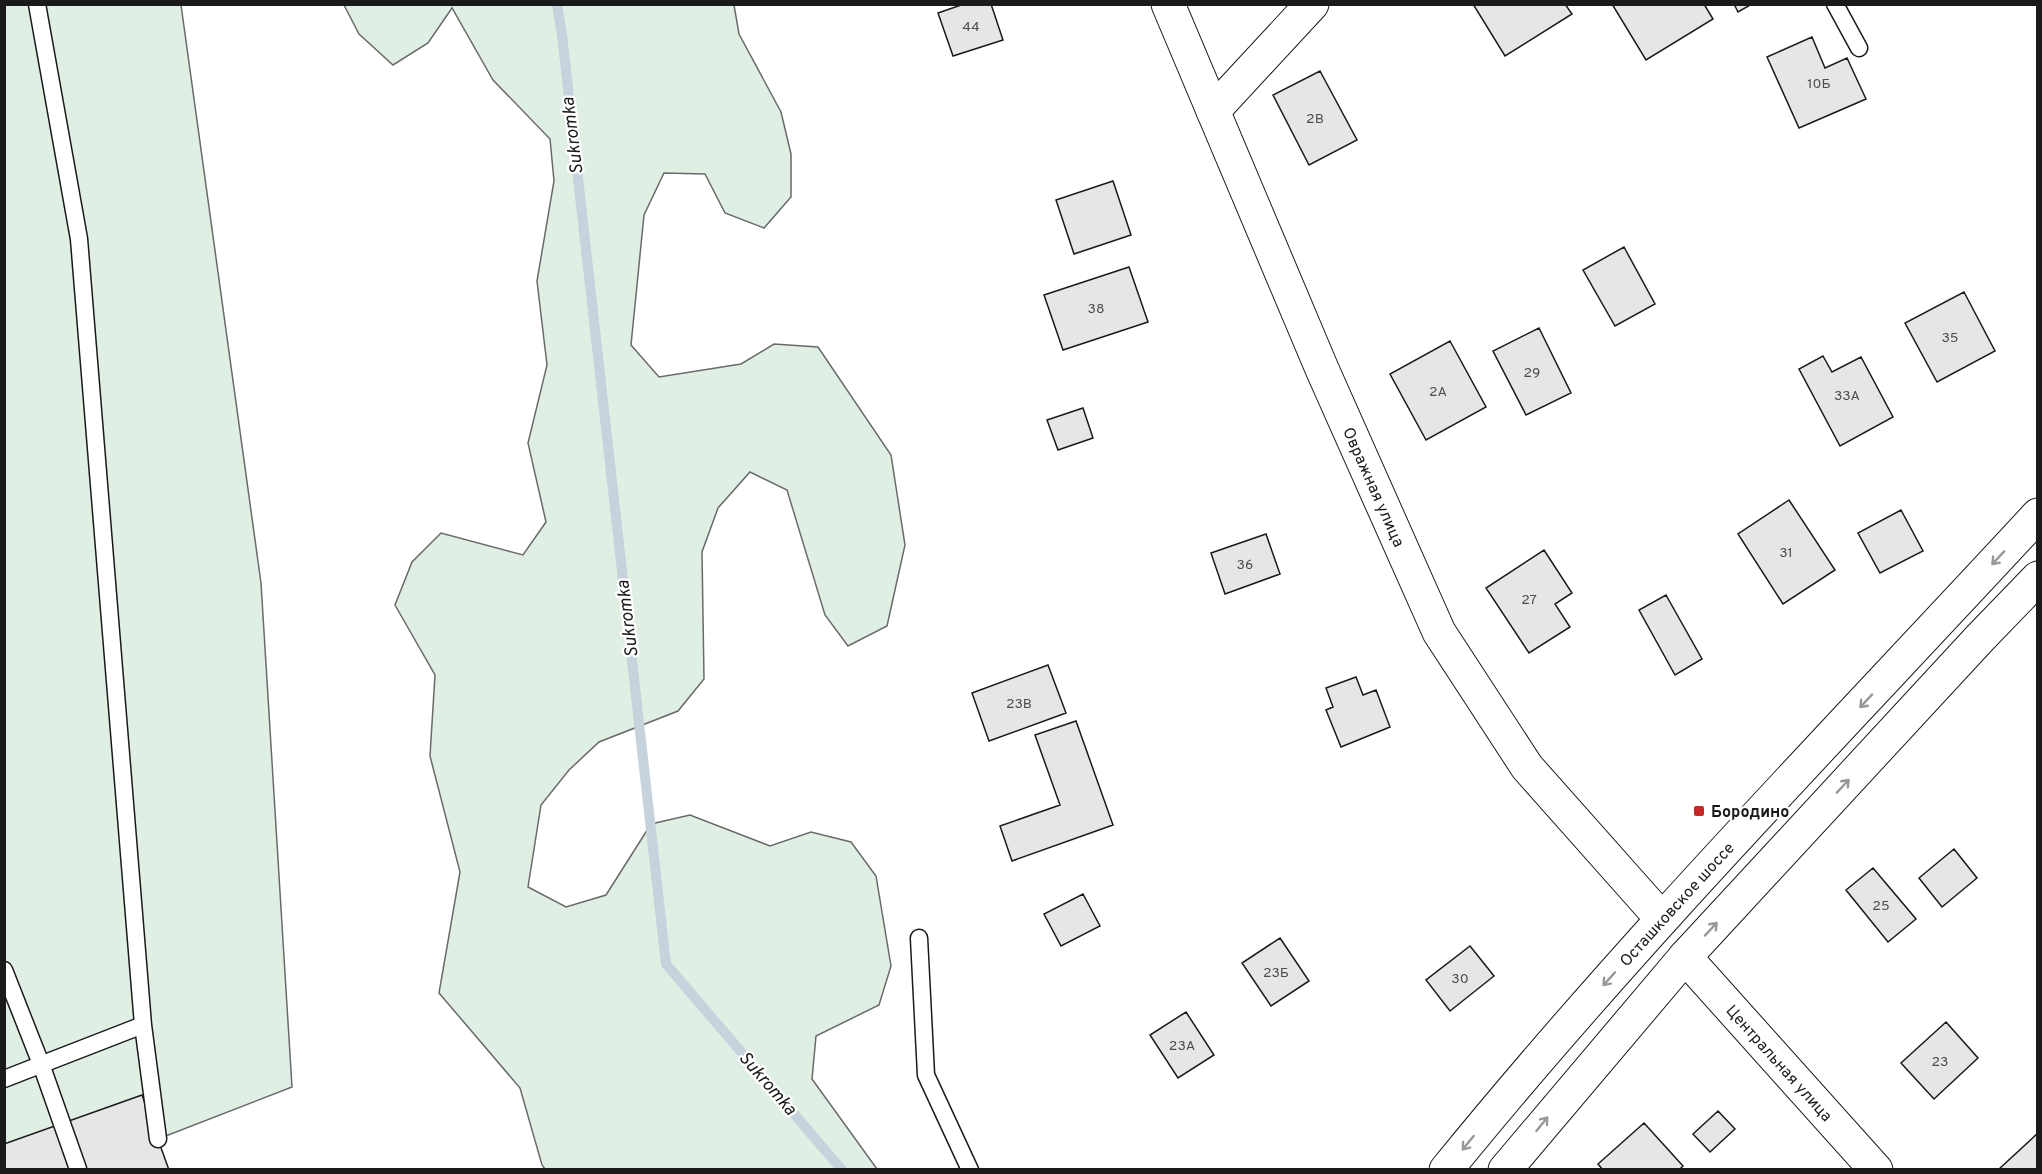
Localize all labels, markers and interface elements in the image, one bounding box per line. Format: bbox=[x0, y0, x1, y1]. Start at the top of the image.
house number: 44 bbox=[962, 19, 980, 36]
house number: 10Б bbox=[1807, 76, 1831, 93]
water label: Sukromka bbox=[557, 95, 590, 176]
house number: 2В bbox=[1306, 111, 1324, 128]
house number: 38 bbox=[1088, 301, 1104, 318]
house number: 35 bbox=[1941, 330, 1959, 347]
house number: 29 bbox=[1524, 365, 1540, 382]
house number: 2А bbox=[1429, 384, 1447, 401]
house number: 33А bbox=[1834, 388, 1860, 405]
street label: Овражная улица bbox=[1337, 425, 1408, 551]
house number: 31 bbox=[1779, 545, 1793, 562]
one-way arrow bbox=[1991, 550, 2005, 565]
house number: 36 bbox=[1237, 557, 1253, 574]
water label: Sukromka bbox=[612, 578, 645, 659]
house number: 27 bbox=[1521, 592, 1537, 609]
one-way arrow bbox=[1859, 693, 1873, 708]
house number: 23В bbox=[1006, 696, 1032, 713]
one-way arrow bbox=[1836, 779, 1850, 794]
place label: Бородино bbox=[1711, 803, 1789, 823]
marker: Бородино bbox=[1692, 804, 1706, 818]
street label: Осташковское шоссе bbox=[1616, 839, 1739, 972]
house number: 25 bbox=[1872, 898, 1890, 915]
one-way arrow bbox=[1704, 922, 1718, 937]
house number: 23Б bbox=[1263, 965, 1289, 982]
house number: 30 bbox=[1451, 971, 1469, 988]
one-way arrow bbox=[1602, 971, 1616, 986]
street label: Центральная улица bbox=[1721, 1001, 1836, 1127]
house number: 23А bbox=[1169, 1038, 1195, 1055]
water label: Sukromka bbox=[733, 1047, 801, 1121]
house number: 23 bbox=[1932, 1054, 1949, 1071]
one-way arrow bbox=[1535, 1117, 1549, 1132]
one-way arrow bbox=[1462, 1134, 1475, 1150]

